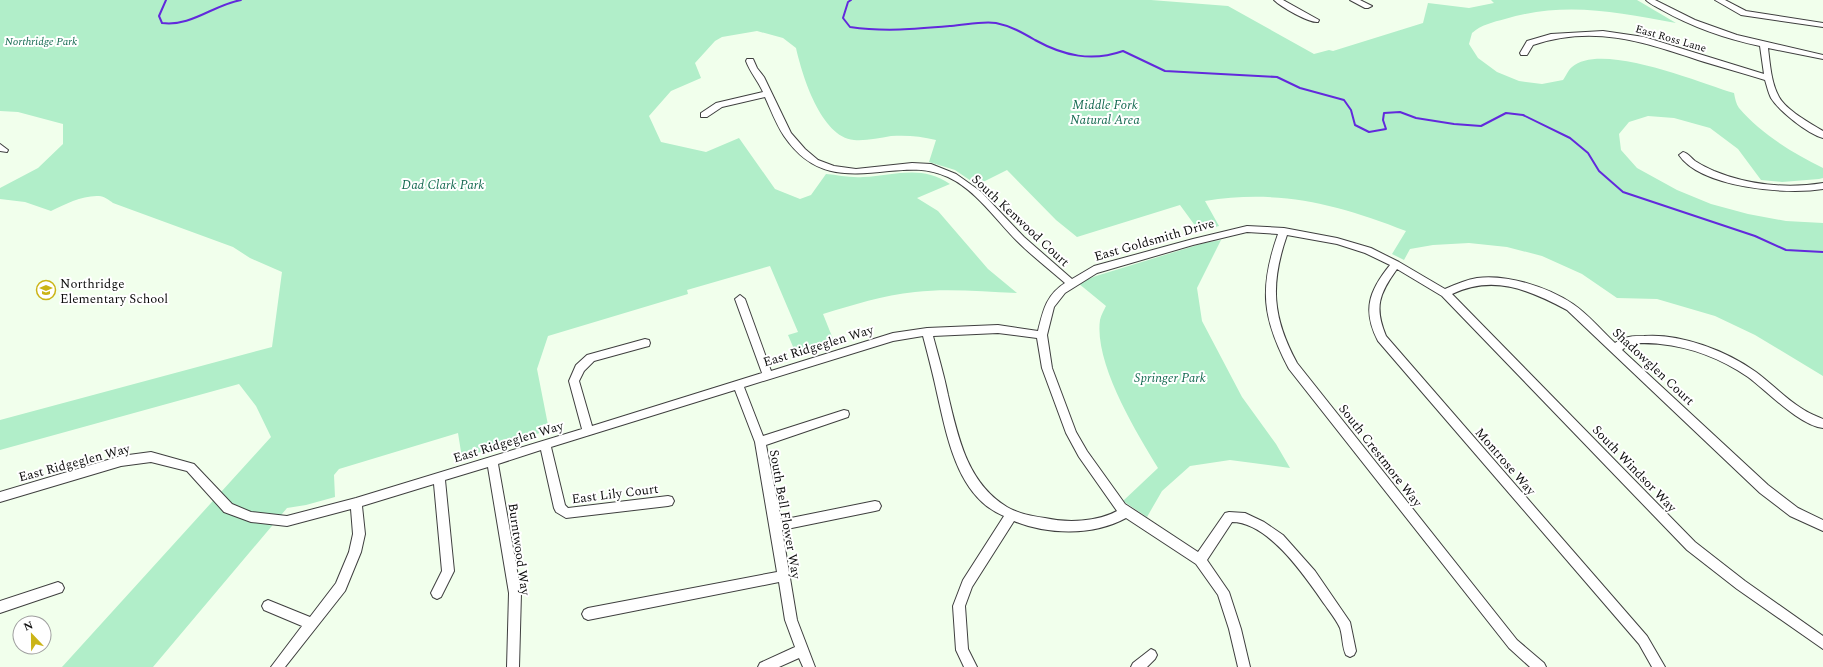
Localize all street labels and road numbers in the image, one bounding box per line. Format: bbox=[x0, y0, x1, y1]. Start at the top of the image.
street label: East Ross Lane bbox=[1633, 20, 1708, 57]
street label: South Kenwood Court bbox=[967, 170, 1074, 272]
street label: East Goldsmith Drive bbox=[1092, 213, 1217, 267]
street label: East Ridgeglen Way bbox=[761, 319, 877, 372]
street label: Shadowglen Court bbox=[1608, 323, 1699, 411]
street label: South Crestmore Way bbox=[1334, 400, 1427, 512]
street label: East Ridgeglen Way bbox=[451, 415, 567, 468]
street label: South Windsor Way bbox=[1587, 421, 1682, 517]
street label: Montrose Way bbox=[1470, 423, 1541, 501]
street label: East Ridgeglen Way bbox=[16, 438, 133, 487]
street label: South Bell Flower Way bbox=[764, 448, 806, 581]
street label: East Lily Court bbox=[571, 479, 660, 509]
street label: Burntwood Way bbox=[503, 502, 535, 597]

